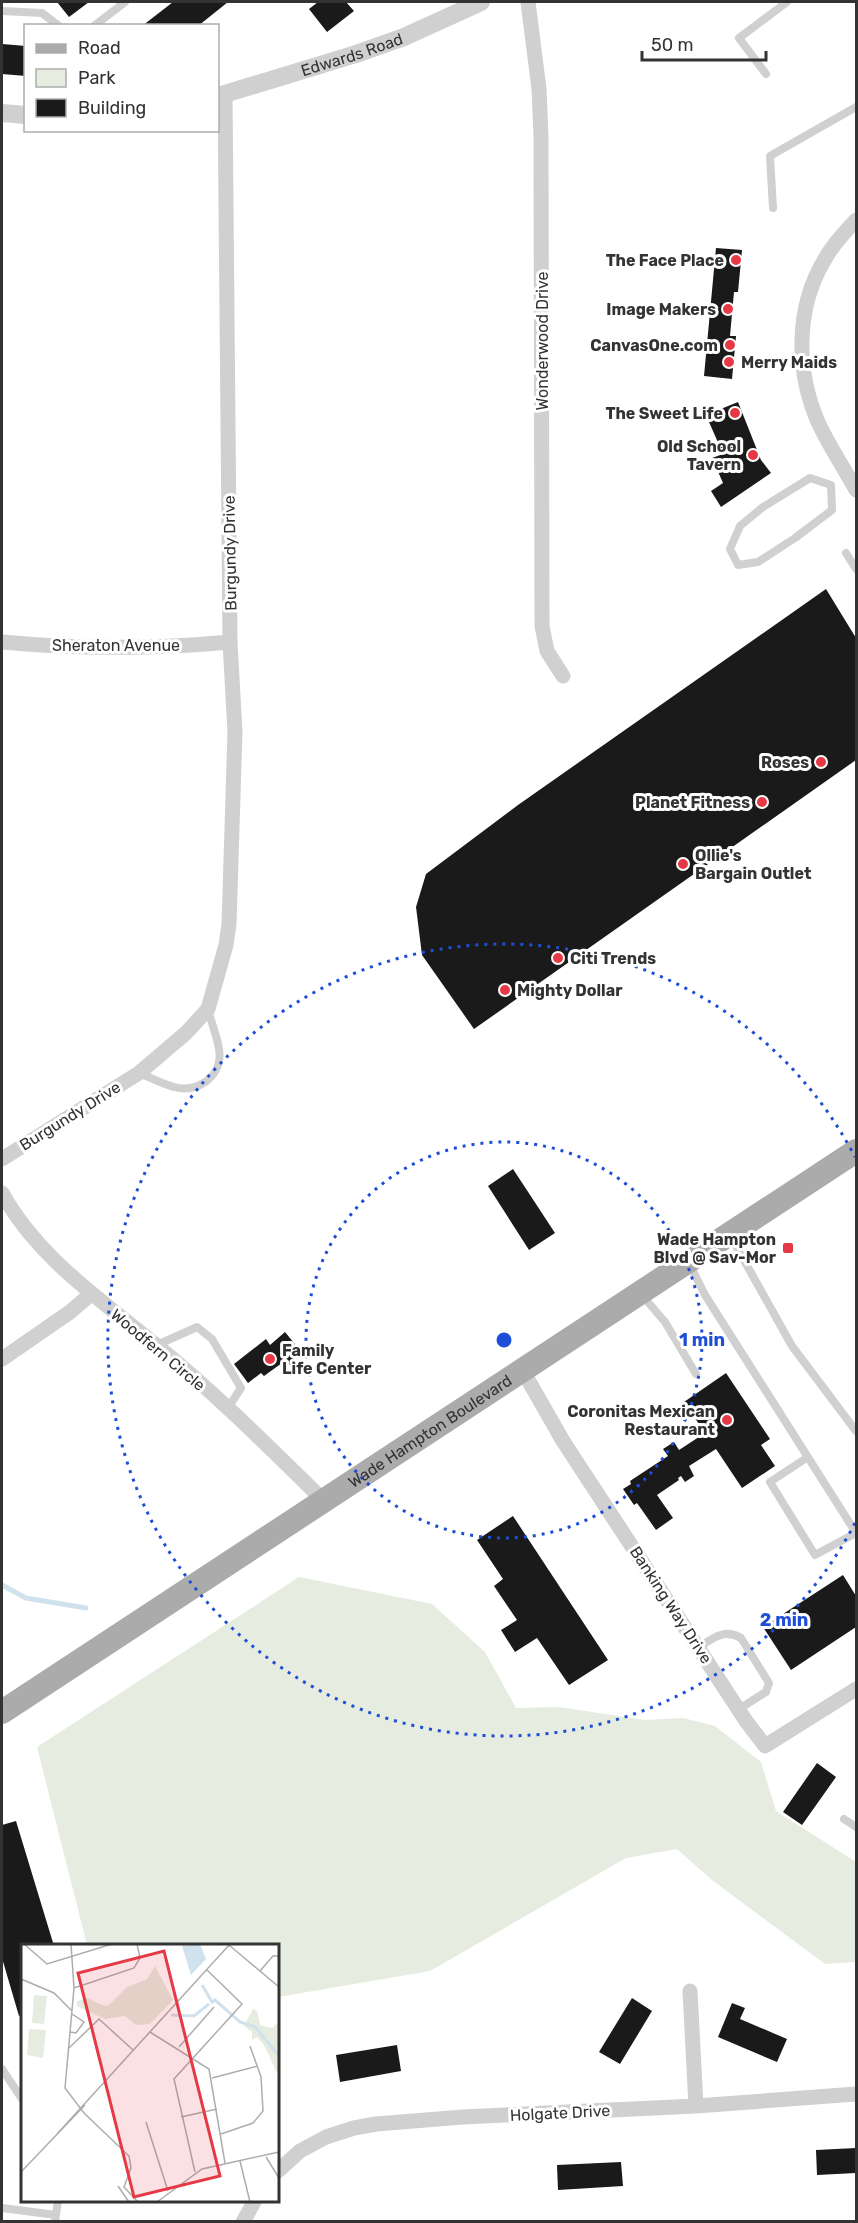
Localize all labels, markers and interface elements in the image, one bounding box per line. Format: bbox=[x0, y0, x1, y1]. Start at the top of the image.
legend bbox=[24, 24, 219, 132]
scale bar bbox=[642, 24, 766, 62]
street label: Edwards Road bbox=[298, 29, 405, 80]
text: 50 m bbox=[651, 34, 694, 56]
text: Road bbox=[78, 37, 121, 59]
text: Park bbox=[78, 67, 116, 89]
text: Building bbox=[78, 97, 146, 119]
place label: The Face Place bbox=[606, 251, 724, 270]
marker: The Face Place bbox=[729, 253, 743, 267]
street label: Wonderwood Drive bbox=[533, 272, 552, 410]
place label: Image Makers bbox=[606, 300, 716, 319]
marker: Image Makers bbox=[721, 302, 735, 316]
place label: CanvasOne.com bbox=[590, 336, 718, 355]
marker: CanvasOne.com bbox=[723, 338, 737, 352]
place label: Merry Maids bbox=[741, 353, 837, 372]
marker: Merry Maids bbox=[722, 355, 736, 369]
place label: The Sweet Life bbox=[606, 404, 723, 423]
marker: The Sweet Life bbox=[728, 406, 742, 420]
place label: Old School Tavern bbox=[657, 437, 741, 474]
marker: Old School Tavern bbox=[746, 448, 760, 462]
street label: Burgundy Drive bbox=[219, 495, 241, 611]
street label: Sheraton Avenue bbox=[52, 636, 180, 655]
place label: Roses bbox=[761, 753, 809, 772]
marker: Roses bbox=[814, 755, 828, 769]
place label: Planet Fitness bbox=[635, 793, 750, 812]
marker: Planet Fitness bbox=[755, 795, 769, 809]
place label: Ollie's Bargain Outlet bbox=[695, 846, 812, 883]
marker: Ollie's Bargain Outlet bbox=[676, 857, 690, 871]
place label: Citi Trends bbox=[570, 949, 656, 968]
marker: Citi Trends bbox=[551, 951, 565, 965]
place label: Mighty Dollar bbox=[517, 981, 623, 1000]
marker: Mighty Dollar bbox=[498, 983, 512, 997]
street label: Burgundy Drive bbox=[16, 1077, 124, 1155]
place label: Wade Hampton Blvd @ Sav-Mor bbox=[654, 1230, 777, 1267]
marker: Wade Hampton Blvd @ Sav-Mor bbox=[781, 1241, 795, 1255]
street label: Woodfern Circle bbox=[107, 1305, 209, 1395]
text: 1 min bbox=[679, 1329, 725, 1351]
centre of rings bbox=[494, 1330, 514, 1350]
place label: Family Life Center bbox=[282, 1341, 372, 1378]
marker: Family Life Center bbox=[263, 1352, 277, 1366]
street label: Wade Hampton Boulevard bbox=[345, 1370, 515, 1491]
place label: Coronitas Mexican Restaurant bbox=[567, 1402, 716, 1439]
marker: Coronitas Mexican Restaurant bbox=[720, 1413, 734, 1427]
street label: Banking Way Drive bbox=[626, 1543, 716, 1667]
text: 2 min bbox=[760, 1609, 808, 1631]
inset map bbox=[21, 1944, 279, 2202]
street label: Holgate Drive bbox=[509, 2101, 611, 2125]

